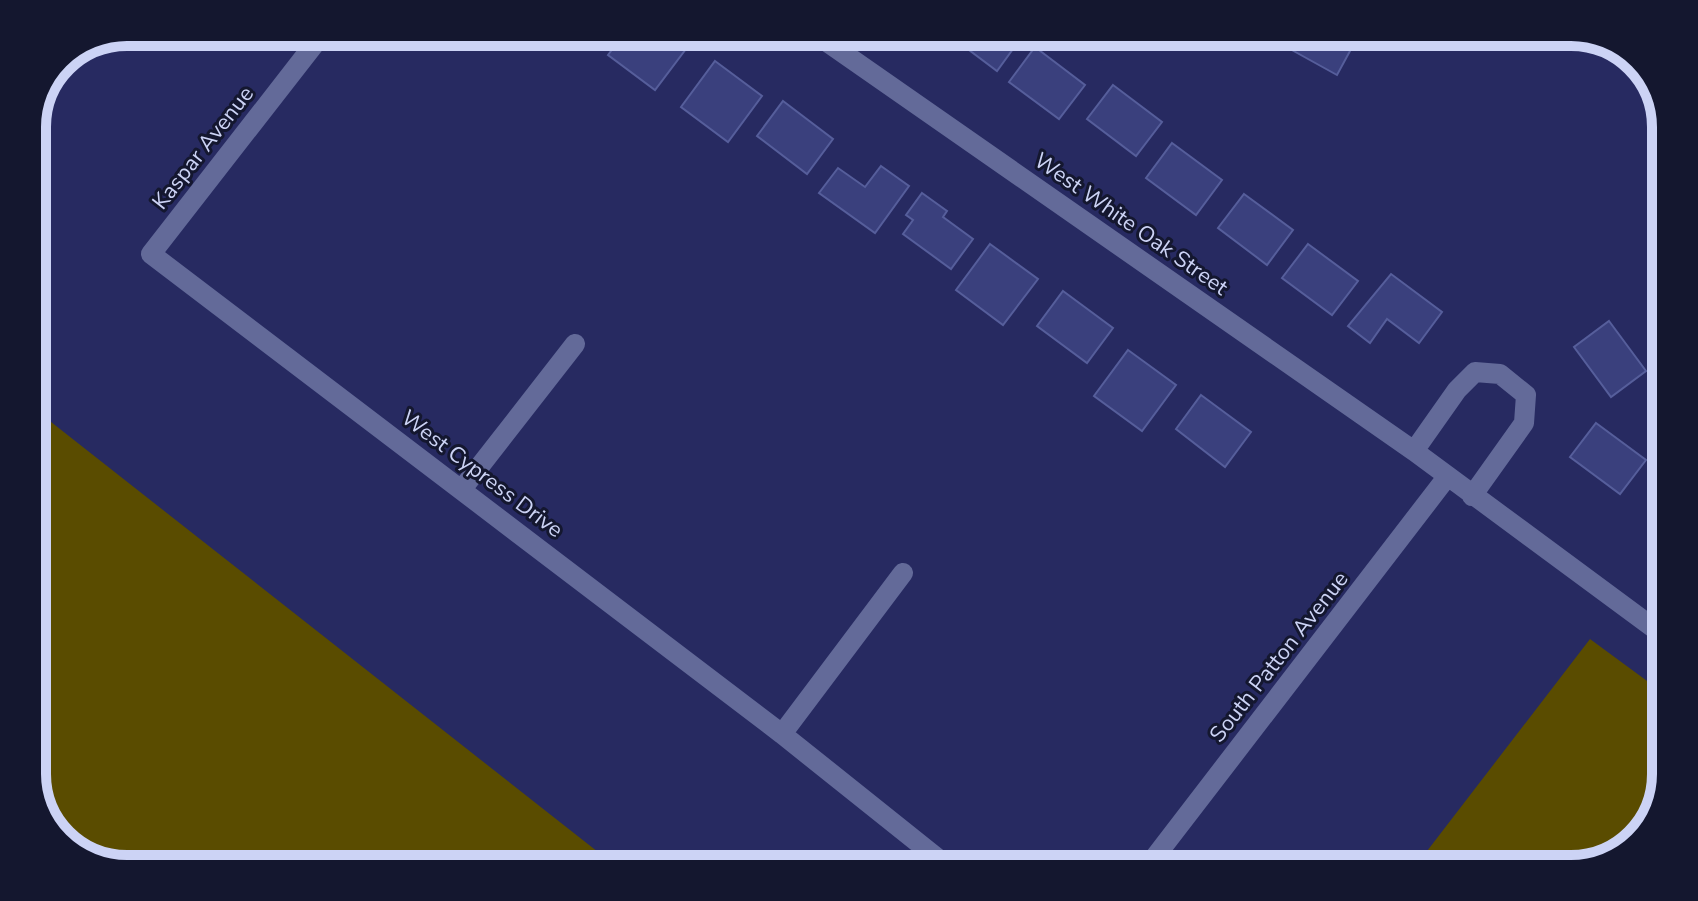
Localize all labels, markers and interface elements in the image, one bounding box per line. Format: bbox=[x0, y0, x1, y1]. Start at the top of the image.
street label: Kaspar Avenue bbox=[145, 80, 261, 216]
street label: West White Oak Street bbox=[1028, 146, 1234, 303]
street label: West Cypress Drive bbox=[395, 403, 569, 545]
street label: South Patton Avenue bbox=[1203, 565, 1355, 749]

